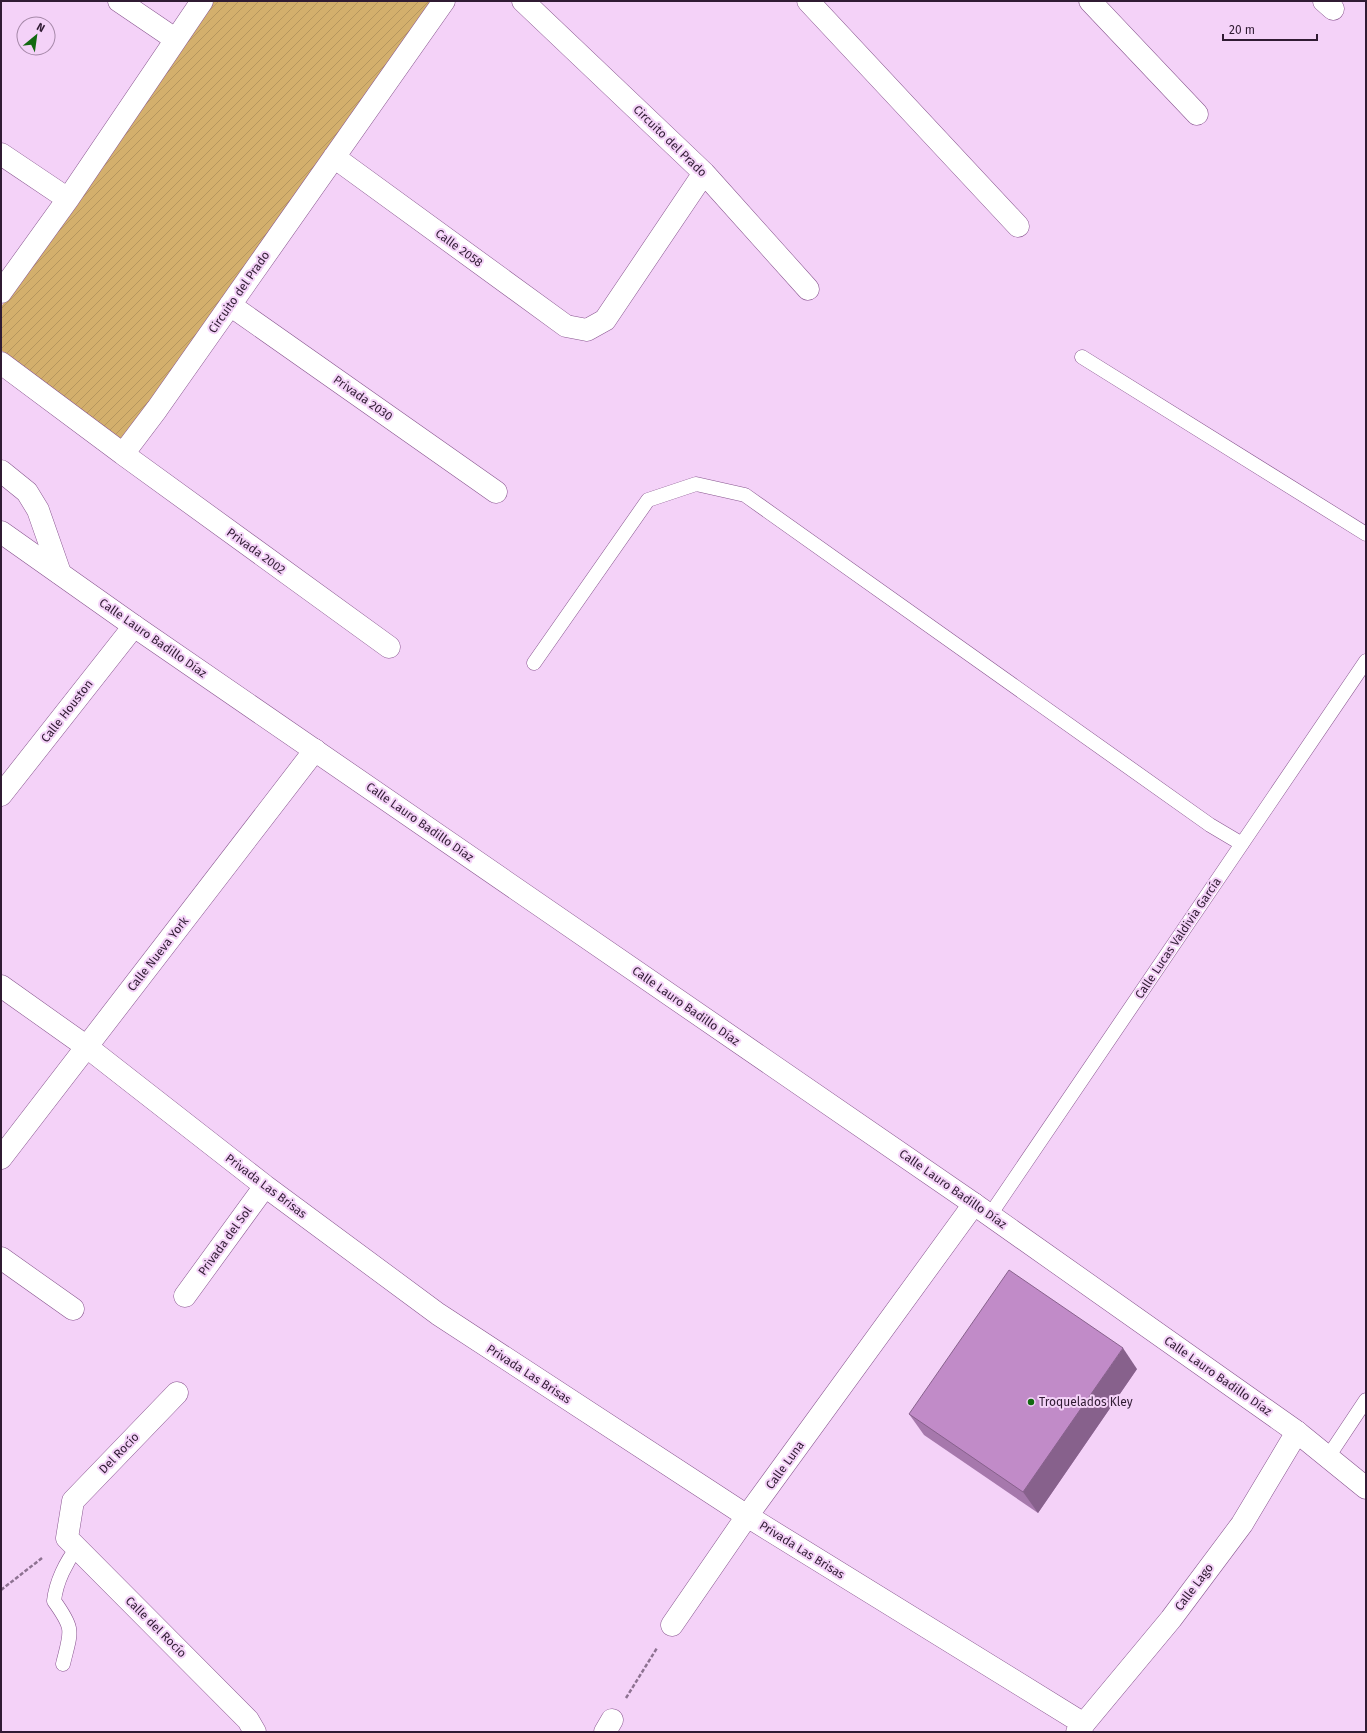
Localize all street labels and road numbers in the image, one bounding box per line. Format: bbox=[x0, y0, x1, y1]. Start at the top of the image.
street label: Circuito del Prado bbox=[630, 102, 710, 180]
street label: Calle 2058 bbox=[433, 226, 486, 270]
street label: Circuito del Prado bbox=[206, 248, 272, 336]
street label: Privada 2030 bbox=[331, 372, 396, 424]
street label: Privada 2002 bbox=[224, 525, 288, 577]
street label: Calle Lauro Badillo Díaz bbox=[97, 596, 209, 680]
street label: Calle Houston bbox=[38, 677, 96, 745]
street label: Calle Lauro Badillo Díaz bbox=[364, 780, 476, 864]
street label: Calle Lucas Valdivia García bbox=[1132, 875, 1224, 1001]
street label: Calle Nueva York bbox=[125, 913, 192, 994]
street label: Calle Lauro Badillo Díaz bbox=[630, 964, 742, 1048]
street label: Calle Lauro Badillo Díaz bbox=[897, 1147, 1009, 1231]
street label: Privada Las Brisas bbox=[223, 1151, 310, 1221]
street label: Privada del Sol bbox=[195, 1204, 255, 1278]
street label: Calle Lauro Badillo Díaz bbox=[1162, 1334, 1274, 1418]
street label: Privada Las Brisas bbox=[484, 1342, 574, 1407]
street label: Del Rocío bbox=[96, 1430, 142, 1476]
street label: Calle Luna bbox=[763, 1438, 807, 1492]
street label: Privada Las Brisas bbox=[757, 1518, 847, 1582]
street label: Calle Lago bbox=[1172, 1561, 1216, 1613]
street label: Calle del Rocío bbox=[123, 1594, 189, 1660]

